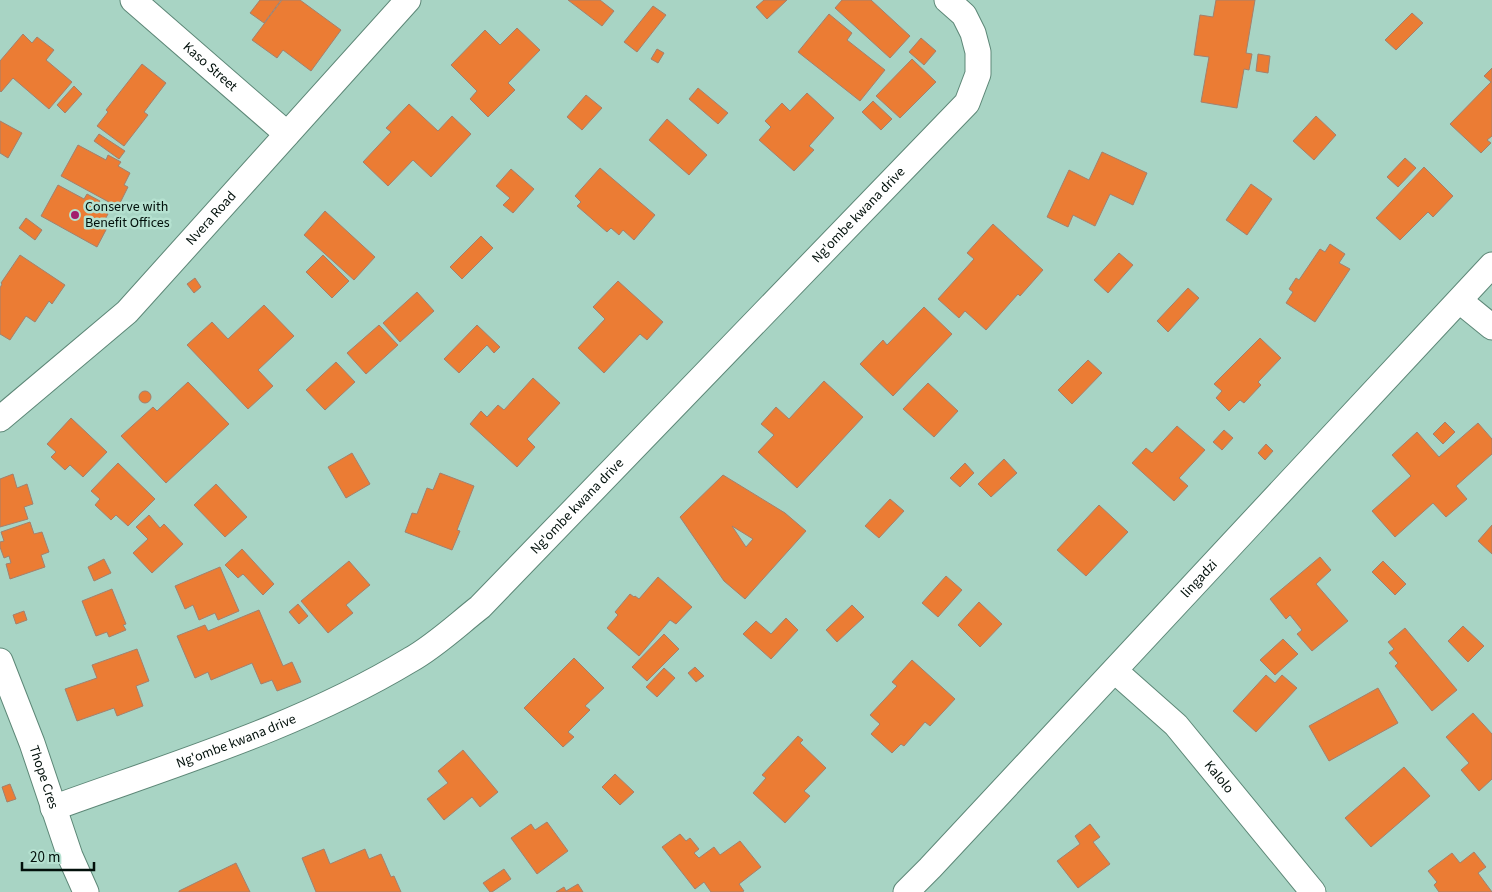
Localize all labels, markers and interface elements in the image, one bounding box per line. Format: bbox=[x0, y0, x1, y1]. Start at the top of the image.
street label: Kaso Street bbox=[178, 38, 242, 97]
street label: Ng'ombe kwana drive bbox=[807, 162, 910, 268]
street label: Nvera Road bbox=[181, 187, 241, 250]
place label: Conserve with Benefit Offices bbox=[85, 197, 170, 233]
marker: Conserve with Benefit Offices bbox=[69, 209, 81, 221]
street label: Ng'ombe kwana drive bbox=[526, 454, 629, 559]
street label: lingadzi bbox=[1176, 555, 1222, 603]
street label: Ng'ombe kwana drive bbox=[174, 709, 299, 774]
street label: Thope Cres bbox=[23, 743, 63, 812]
street label: Kalolo bbox=[1199, 756, 1238, 798]
scale bar bbox=[22, 840, 95, 872]
text: 20 m bbox=[30, 847, 60, 868]

